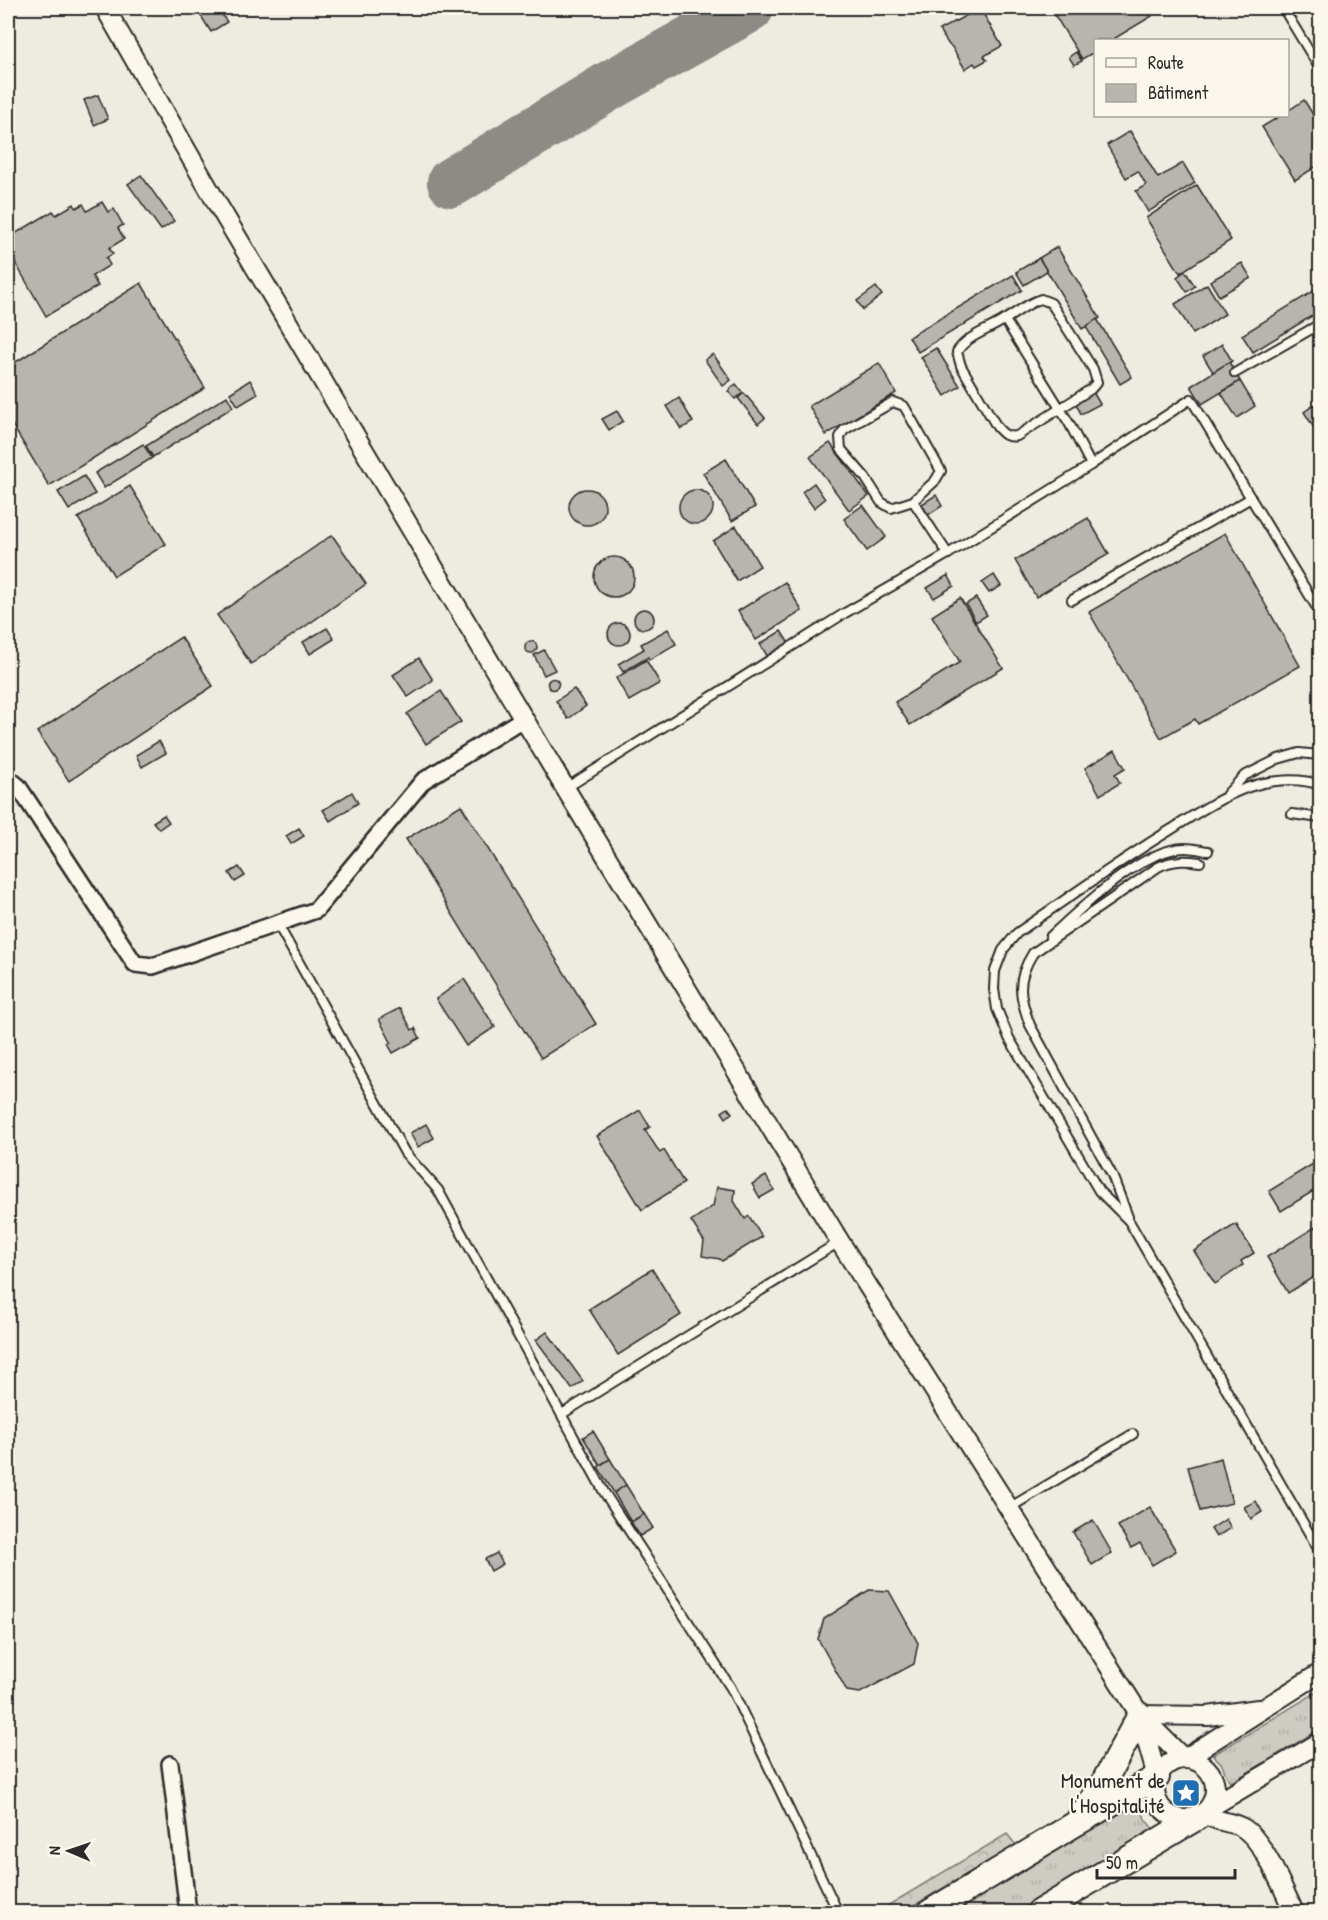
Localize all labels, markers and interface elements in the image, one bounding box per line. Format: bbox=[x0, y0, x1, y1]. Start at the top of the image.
legend bbox=[1094, 39, 1289, 117]
text: Route bbox=[1148, 50, 1184, 75]
text: Bâtiment bbox=[1148, 80, 1209, 105]
place label: Monument de l'Hospitalité bbox=[1061, 1765, 1165, 1820]
place icon: Monument de l'Hospitalité bbox=[1170, 1777, 1202, 1809]
north arrow bbox=[39, 1821, 99, 1881]
scale bar bbox=[1097, 1842, 1235, 1880]
text: N bbox=[43, 1845, 65, 1855]
text: 50 m bbox=[1106, 1850, 1138, 1875]

